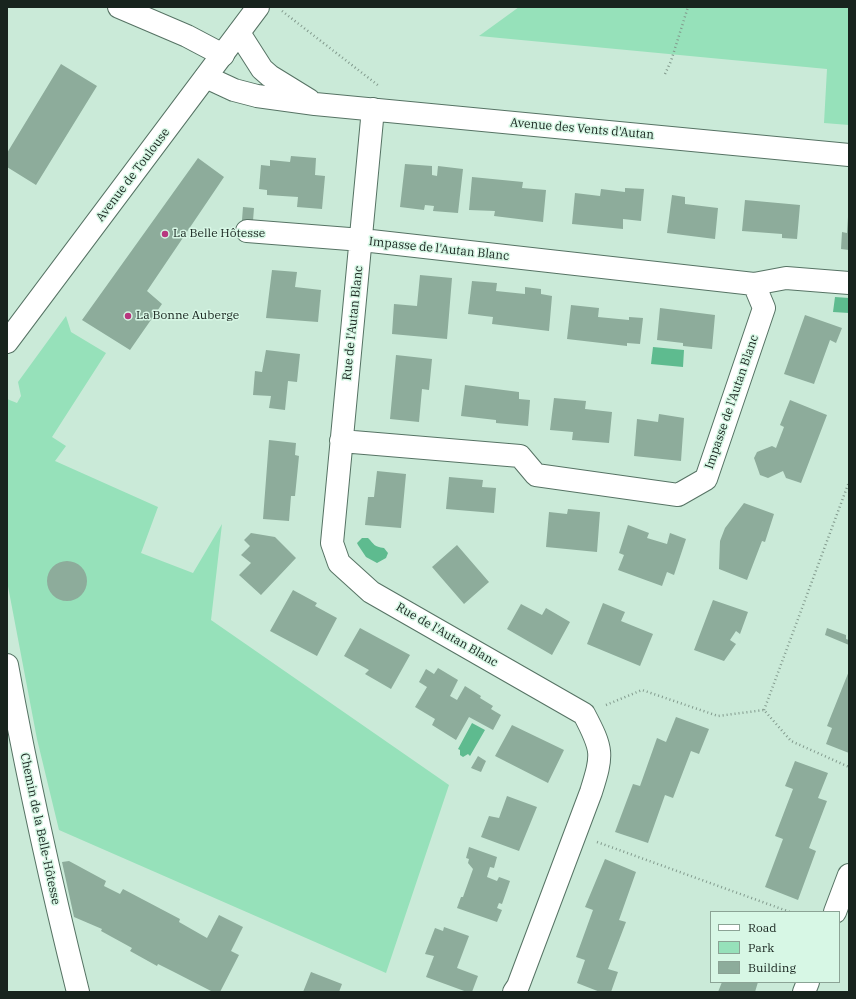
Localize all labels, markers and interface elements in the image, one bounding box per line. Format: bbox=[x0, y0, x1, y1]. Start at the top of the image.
street label: Avenue des Vents d'Autan bbox=[509, 116, 655, 142]
street label: Avenue de Toulouse bbox=[93, 126, 173, 224]
place label: La Belle Hôtesse bbox=[173, 227, 265, 241]
marker: La Belle Hôtesse bbox=[160, 229, 170, 239]
street label: Impasse de l'Autan Blanc bbox=[368, 234, 510, 264]
street label: Rue de l'Autan Blanc bbox=[340, 265, 366, 381]
place label: La Bonne Auberge bbox=[136, 309, 239, 323]
marker: La Bonne Auberge bbox=[123, 311, 133, 321]
street label: Impasse de l'Autan Blanc bbox=[702, 333, 762, 471]
street label: Rue de l'Autan Blanc bbox=[393, 600, 501, 670]
street label: Chemin de la Belle-Hôtesse bbox=[17, 752, 63, 906]
legend bbox=[710, 911, 840, 983]
text: Road bbox=[748, 920, 777, 935]
text: Park bbox=[748, 940, 774, 955]
text: Building bbox=[748, 960, 796, 975]

